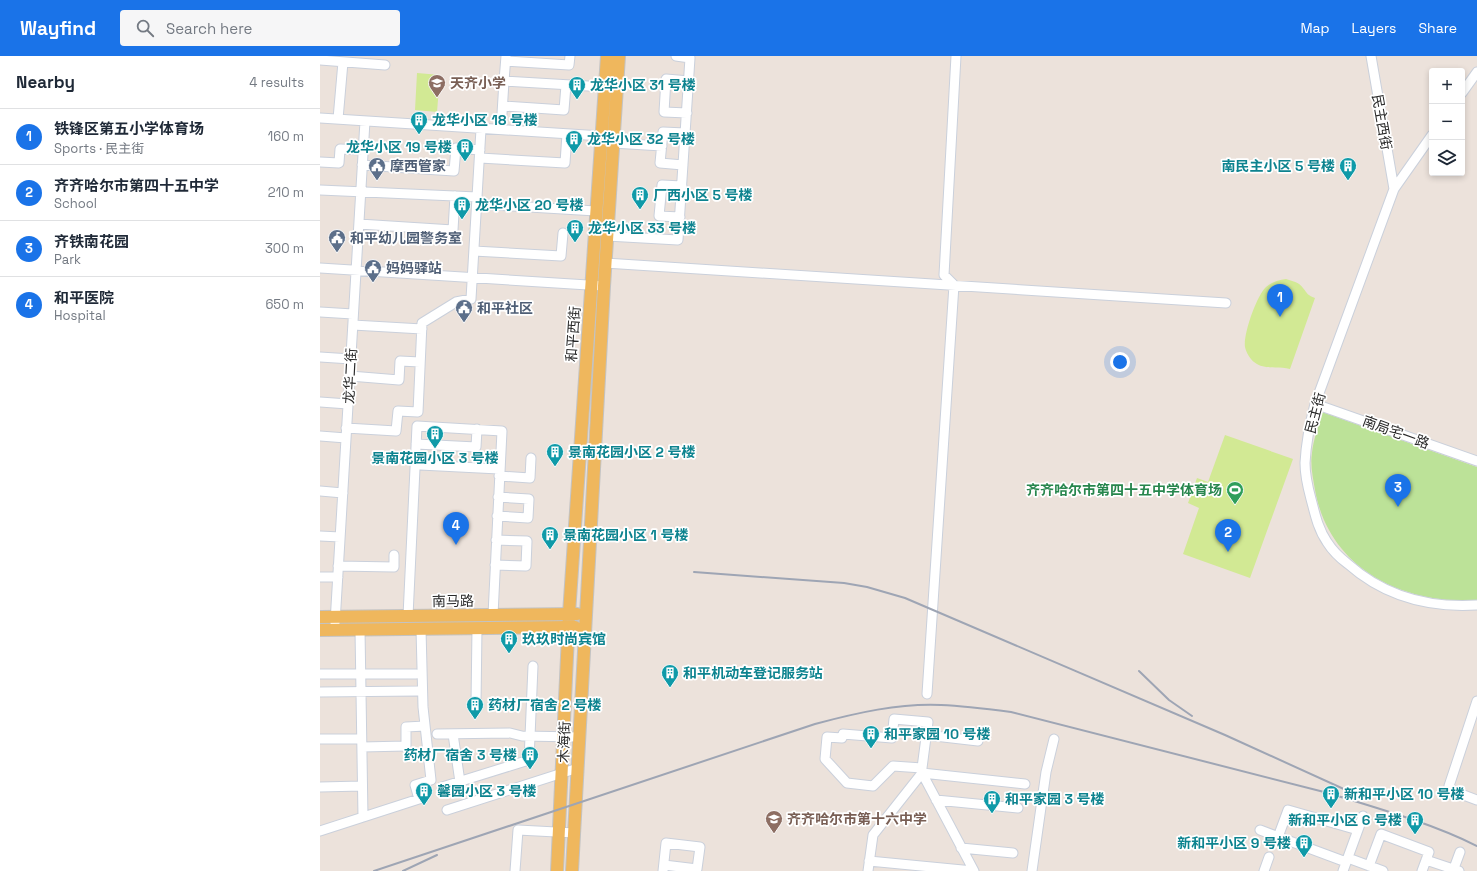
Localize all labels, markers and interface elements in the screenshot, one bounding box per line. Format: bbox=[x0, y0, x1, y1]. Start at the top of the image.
search box bbox=[120, 10, 400, 46]
text: Wayfind bbox=[20, 16, 96, 41]
icon: search bbox=[134, 17, 156, 39]
text: Search here bbox=[166, 19, 252, 38]
text: Map bbox=[1300, 19, 1330, 37]
text: Layers bbox=[1352, 19, 1396, 37]
text: Share bbox=[1418, 19, 1457, 37]
map controls bbox=[1429, 68, 1465, 176]
button: + bbox=[1429, 68, 1465, 104]
text: Nearby bbox=[16, 71, 75, 93]
school or university icon: 天齐小学 bbox=[427, 73, 447, 98]
text: 4 results bbox=[249, 74, 304, 91]
place label: 天齐小学 bbox=[450, 74, 506, 92]
building icon: 龙华小区 31 号楼 bbox=[567, 75, 587, 100]
place label: 龙华小区 31 号楼 bbox=[590, 76, 696, 94]
street label: 民主西街 bbox=[1368, 93, 1396, 151]
button: − bbox=[1429, 104, 1465, 140]
building icon: 龙华小区 18 号楼 bbox=[409, 110, 429, 135]
place label: 龙华小区 18 号楼 bbox=[432, 111, 538, 129]
text: 铁锋区第五小学体育场 bbox=[54, 119, 204, 138]
text: 1 bbox=[26, 128, 32, 145]
text: 160 m bbox=[268, 128, 304, 145]
building icon: 龙华小区 32 号楼 bbox=[564, 129, 584, 154]
place label: 龙华小区 32 号楼 bbox=[587, 130, 695, 148]
building icon: 龙华小区 19 号楼 bbox=[455, 137, 475, 162]
place label: 龙华小区 19 号楼 bbox=[346, 138, 452, 156]
text: Sports · 民主街 bbox=[54, 140, 144, 157]
button: layers bbox=[1429, 140, 1465, 176]
public building icon: 摩西管家 bbox=[367, 156, 387, 181]
building icon: 南民主小区 5 号楼 bbox=[1338, 156, 1358, 181]
place label: 摩西管家 bbox=[390, 157, 446, 175]
place label: 南民主小区 5 号楼 bbox=[1221, 157, 1335, 175]
text: 齐齐哈尔市第四十五中学 bbox=[54, 176, 219, 195]
text: 2 bbox=[25, 184, 33, 201]
text: 210 m bbox=[268, 184, 304, 201]
building icon: 厂西小区 5 号楼 bbox=[630, 185, 650, 210]
place label: 厂西小区 5 号楼 bbox=[653, 186, 753, 204]
text: School bbox=[54, 195, 97, 212]
building icon: 龙华小区 20 号楼 bbox=[452, 195, 472, 220]
place label: 龙华小区 20 号楼 bbox=[475, 196, 584, 214]
building icon: 龙华小区 33 号楼 bbox=[565, 218, 585, 243]
place label: 龙华小区 33 号楼 bbox=[588, 219, 696, 237]
public building icon: 和平幼儿园警务室 bbox=[327, 228, 347, 253]
place label: 和平幼儿园警务室 bbox=[350, 229, 462, 247]
text: 齐铁南花园 bbox=[54, 232, 129, 251]
text: 3 bbox=[25, 240, 33, 257]
text: 300 m bbox=[265, 240, 304, 257]
text: Park bbox=[54, 251, 81, 268]
public building icon: 妈妈驿站 bbox=[363, 258, 383, 283]
place label: 妈妈驿站 bbox=[386, 259, 442, 277]
pin: 1 bbox=[1267, 284, 1293, 317]
text: 和平医院 bbox=[54, 288, 114, 307]
text: 4 bbox=[25, 296, 33, 313]
text: 650 m bbox=[265, 296, 304, 313]
public building icon: 和平社区 bbox=[454, 298, 474, 323]
place label: 和平社区 bbox=[477, 299, 533, 317]
street label: 和平西街 bbox=[562, 305, 584, 363]
text: Hospital bbox=[54, 307, 106, 324]
street label: 龙华二街 bbox=[340, 348, 360, 404]
your location bbox=[1110, 352, 1130, 372]
street label: 民主街 bbox=[1301, 390, 1329, 436]
street label: 南局宅一路 bbox=[1360, 412, 1432, 452]
building icon: 景南花园小区 3 号楼 bbox=[425, 424, 445, 449]
building icon: 景南花园小区 2 号楼 bbox=[545, 442, 565, 467]
place label: 景南花园小区 2 号楼 bbox=[568, 443, 695, 461]
place label: 景南花园小区 3 号楼 bbox=[371, 449, 499, 467]
pin: 3 bbox=[1385, 474, 1411, 507]
sports icon: 齐齐哈尔市第四十五中学体育场 bbox=[1225, 480, 1245, 505]
place label: 齐齐哈尔市第四十五中学体育场 bbox=[1026, 481, 1222, 499]
pin: 4 bbox=[443, 512, 469, 545]
pin: 2 bbox=[1215, 519, 1241, 552]
building icon: 景南花园小区 1 号楼 bbox=[540, 525, 560, 550]
place label: 景南花园小区 1 号楼 bbox=[563, 526, 688, 544]
street label: 南马路 bbox=[432, 592, 474, 610]
building icon: 玖玖时尚宾馆 bbox=[499, 629, 519, 654]
place label: 玖玖时尚宾馆 bbox=[522, 630, 606, 648]
building icon: 和平机动车登记服务站 bbox=[660, 663, 680, 688]
place label: 和平机动车登记服务站 bbox=[683, 664, 823, 682]
building icon: 药材厂宿舍 2 号楼 bbox=[465, 695, 485, 720]
place label: 药材厂宿舍 2 号楼 bbox=[488, 696, 601, 714]
street label: 木海街 bbox=[554, 721, 574, 763]
building icon: 和平家园 10 号楼 bbox=[861, 724, 881, 749]
place label: 和平家园 10 号楼 bbox=[884, 725, 991, 743]
building icon: 药材厂宿舍 3 号楼 bbox=[520, 745, 540, 770]
place label: 药材厂宿舍 3 号楼 bbox=[403, 746, 517, 764]
building icon: 馨园小区 3 号楼 bbox=[414, 781, 434, 806]
place label: 馨园小区 3 号楼 bbox=[437, 782, 537, 800]
building icon: 新和平小区 10 号楼 bbox=[1321, 784, 1341, 809]
place label: 新和平小区 10 号楼 bbox=[1344, 785, 1465, 803]
building icon: 和平家园 3 号楼 bbox=[982, 789, 1002, 814]
place label: 和平家园 3 号楼 bbox=[1005, 790, 1105, 808]
school or university icon: 齐齐哈尔市第十六中学 bbox=[764, 809, 784, 834]
place label: 齐齐哈尔市第十六中学 bbox=[787, 810, 927, 828]
building icon: 新和平小区 6 号楼 bbox=[1405, 810, 1425, 835]
place label: 新和平小区 6 号楼 bbox=[1288, 811, 1402, 829]
building icon: 新和平小区 9 号楼 bbox=[1294, 833, 1314, 858]
place label: 新和平小区 9 号楼 bbox=[1177, 834, 1291, 852]

